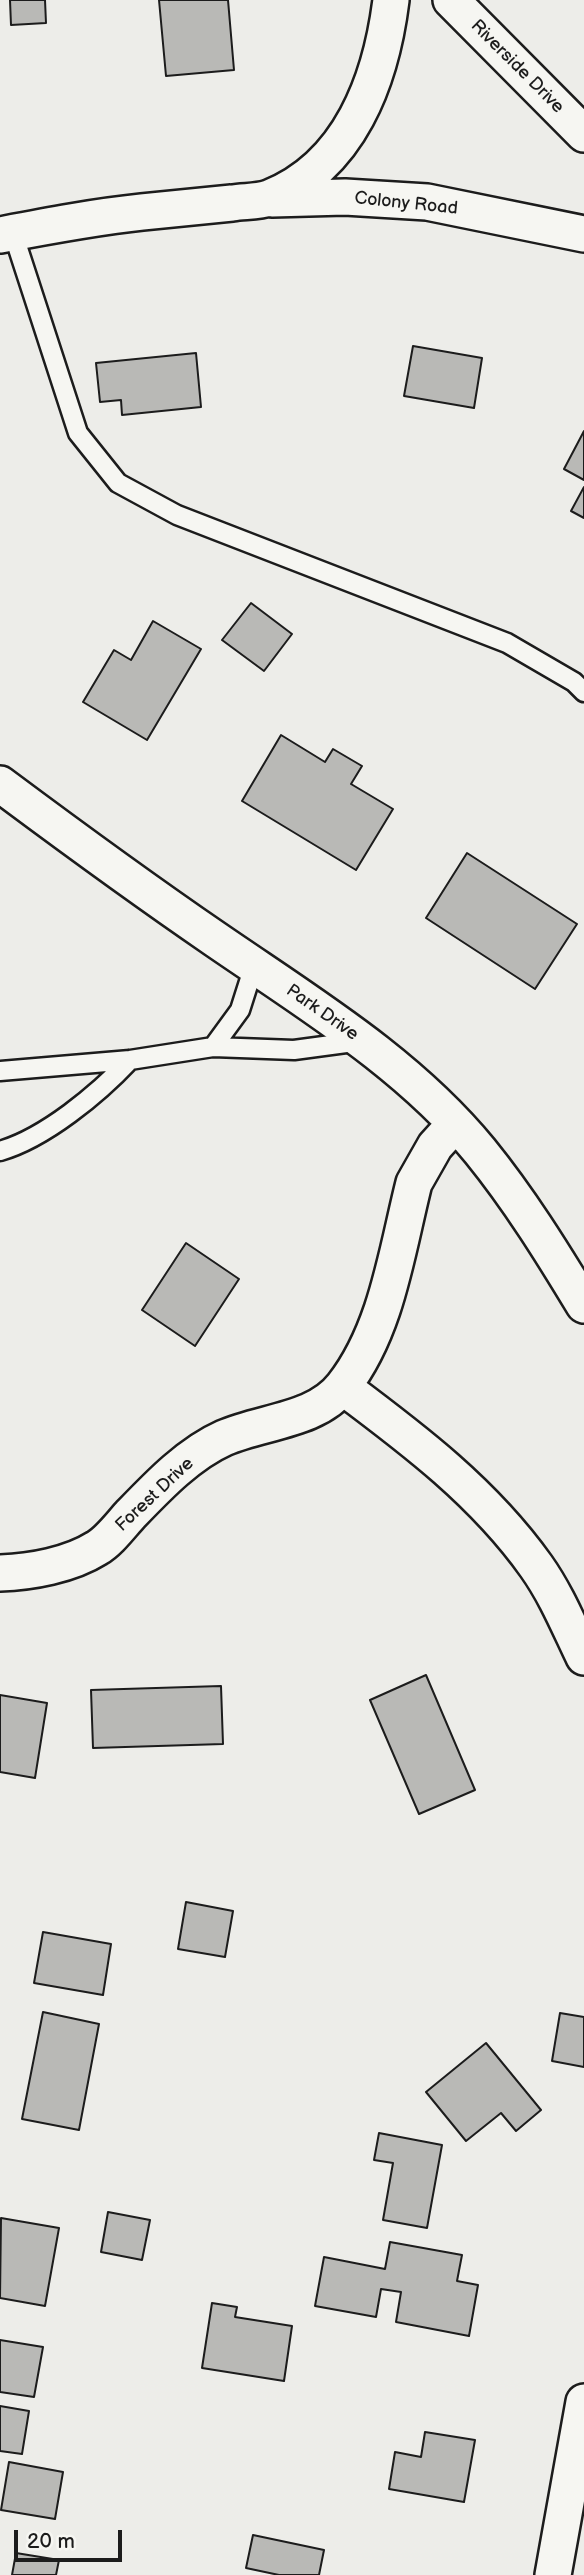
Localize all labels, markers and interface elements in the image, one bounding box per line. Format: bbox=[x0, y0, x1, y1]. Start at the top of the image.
street label: Riverside Drive bbox=[466, 16, 568, 118]
street label: Colony Road bbox=[353, 188, 459, 220]
street label: Park Drive bbox=[282, 980, 362, 1046]
street label: Forest Drive bbox=[111, 1453, 199, 1537]
scale bar bbox=[18, 2516, 126, 2560]
text: 20 m bbox=[27, 2529, 75, 2554]

